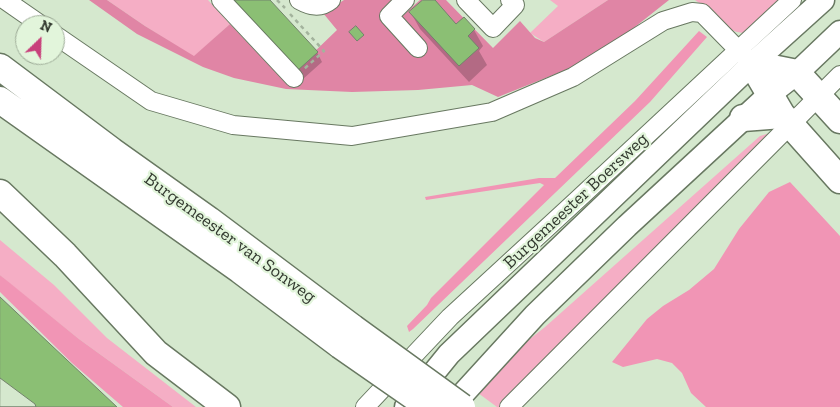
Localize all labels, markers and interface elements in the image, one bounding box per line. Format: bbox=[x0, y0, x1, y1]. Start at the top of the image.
north arrow bbox=[15, 15, 65, 65]
text: N bbox=[38, 17, 54, 37]
street label: Burgemeester Boersweg bbox=[499, 128, 653, 274]
street label: Burgemeester van Sonweg bbox=[140, 168, 320, 308]

